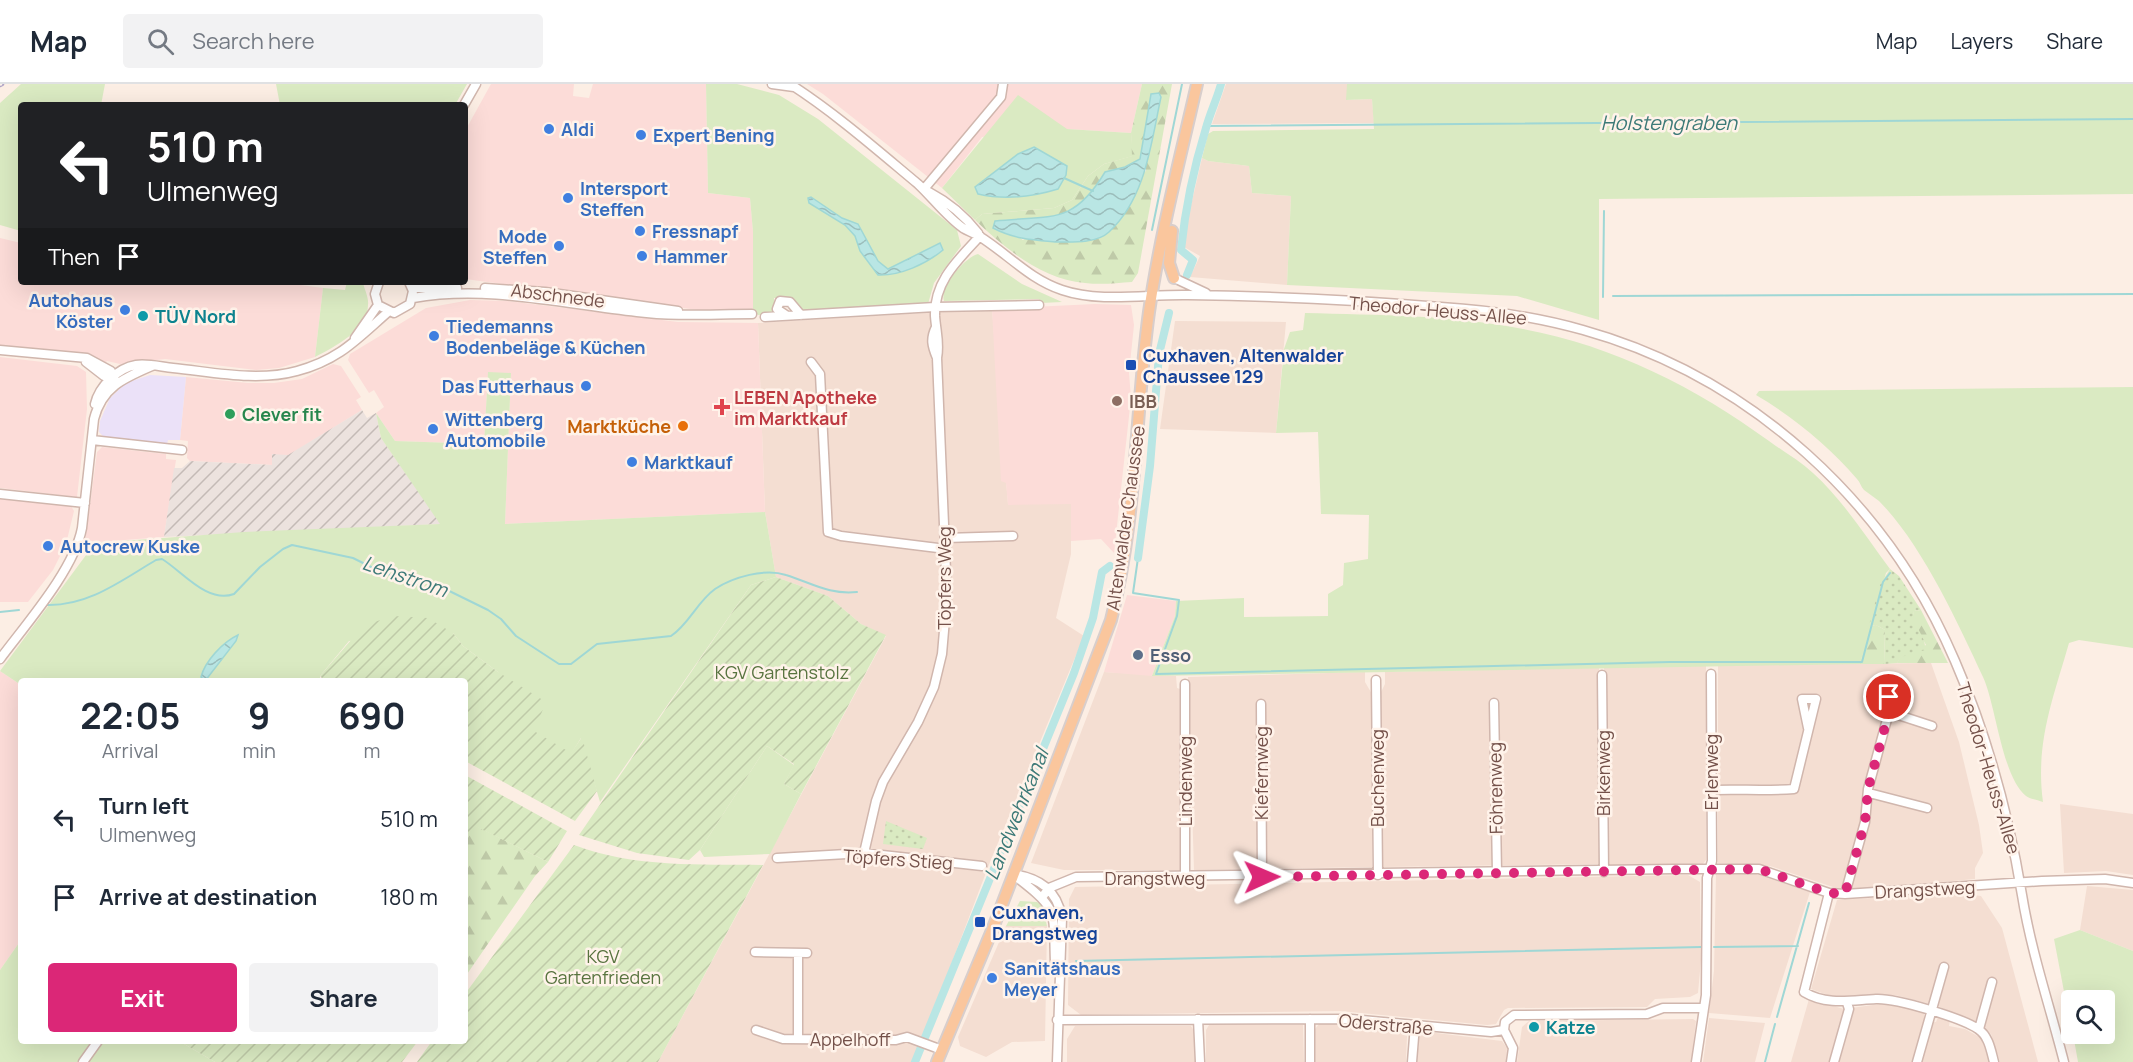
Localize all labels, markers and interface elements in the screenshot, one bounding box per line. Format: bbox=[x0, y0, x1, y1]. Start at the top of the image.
search box bbox=[123, 14, 543, 68]
text: Map bbox=[30, 22, 87, 60]
icon: search bbox=[144, 25, 177, 58]
text: Search here bbox=[192, 26, 315, 56]
text: Map bbox=[1876, 27, 1917, 55]
text: Layers bbox=[1950, 27, 2013, 55]
text: Share bbox=[2046, 27, 2103, 55]
water label: Holstengraben bbox=[1601, 109, 1738, 136]
text: 510 m bbox=[147, 117, 264, 175]
place label: Aldi bbox=[561, 117, 594, 141]
marker: Aldi bbox=[542, 122, 556, 136]
place label: Expert Bening bbox=[653, 123, 775, 147]
icon: left bbox=[48, 126, 126, 204]
marker: Expert Bening bbox=[634, 128, 648, 142]
text: Ulmenweg bbox=[147, 172, 278, 209]
place label: Intersport Steffen bbox=[580, 176, 668, 221]
marker: Intersport Steffen bbox=[561, 191, 575, 205]
place label: Fressnapf bbox=[652, 219, 738, 243]
place label: Mode Steffen bbox=[483, 224, 547, 269]
marker: Fressnapf bbox=[633, 224, 647, 238]
marker: Mode Steffen bbox=[552, 239, 566, 253]
icon: arrive bbox=[112, 240, 145, 273]
text: Then bbox=[48, 242, 100, 272]
place label: Hammer bbox=[654, 244, 728, 268]
marker: Hammer bbox=[635, 249, 649, 263]
street label: Abschnede bbox=[510, 277, 606, 313]
place label: Autohaus Köster bbox=[29, 288, 113, 333]
street label: Theodor-Heuss-Allee bbox=[1348, 290, 1528, 330]
marker: Autohaus Köster bbox=[118, 303, 132, 317]
place label: TÜV Nord bbox=[155, 304, 236, 328]
marker: TÜV Nord bbox=[136, 309, 150, 323]
place label: Tiedemanns Bodenbeläge & Küchen bbox=[446, 314, 646, 359]
marker: Tiedemanns Bodenbeläge & Küchen bbox=[427, 329, 441, 343]
place label: Cuxhaven, Altenwalder Chaussee 129 bbox=[1143, 343, 1344, 388]
marker: Cuxhaven, Altenwalder Chaussee 129 bbox=[1124, 358, 1138, 372]
place label: Das Futterhaus bbox=[442, 374, 574, 398]
marker: Das Futterhaus bbox=[579, 379, 593, 393]
place label: LEBEN Apotheke im Marktkauf bbox=[734, 385, 877, 430]
place label: IBB bbox=[1129, 389, 1157, 413]
marker: IBB bbox=[1110, 394, 1124, 408]
marker: LEBEN Apotheke im Marktkauf bbox=[715, 400, 729, 414]
place label: Clever fit bbox=[242, 402, 322, 426]
marker: Clever fit bbox=[223, 407, 237, 421]
place label: Wittenberg Automobile bbox=[445, 407, 546, 452]
place label: Marktküche bbox=[567, 414, 671, 438]
marker: Marktküche bbox=[676, 419, 690, 433]
marker: Wittenberg Automobile bbox=[426, 422, 440, 436]
street label: Altenwalder Chaussee bbox=[1100, 424, 1150, 612]
place label: Marktkauf bbox=[644, 450, 733, 474]
marker: Marktkauf bbox=[625, 455, 639, 469]
street label: Töpfers Weg bbox=[932, 526, 956, 630]
place label: Autocrew Kuske bbox=[60, 534, 200, 558]
marker: Autocrew Kuske bbox=[41, 539, 55, 553]
water label: Lehstrom bbox=[359, 549, 453, 604]
place label: Esso bbox=[1150, 643, 1191, 667]
marker: Esso bbox=[1131, 648, 1145, 662]
park label: KGV Gartenstolz bbox=[715, 660, 849, 684]
pin bbox=[1863, 671, 1914, 722]
street label: Theodor-Heuss-Allee bbox=[1951, 679, 2027, 857]
icon: arrive bbox=[1872, 680, 1905, 713]
text: 22:05 bbox=[80, 691, 180, 740]
text: 9 bbox=[248, 691, 270, 740]
text: 690 bbox=[338, 691, 406, 740]
street label: Kiefernweg bbox=[1249, 726, 1273, 820]
street label: Buchenweg bbox=[1365, 729, 1389, 827]
street label: Birkenweg bbox=[1591, 730, 1615, 816]
street label: Erlenweg bbox=[1699, 734, 1723, 810]
street label: Lindenweg bbox=[1173, 736, 1197, 826]
text: Arrival bbox=[102, 737, 159, 764]
text: min bbox=[242, 737, 276, 764]
text: m bbox=[364, 737, 380, 764]
water label: Landwehrkanal bbox=[977, 742, 1055, 884]
street label: Föhrenweg bbox=[1482, 742, 1508, 834]
text: Turn left bbox=[99, 791, 189, 821]
icon: left bbox=[48, 803, 81, 836]
text: 510 m bbox=[380, 804, 438, 834]
text: Ulmenweg bbox=[99, 821, 196, 848]
street label: Töpfers Stieg bbox=[842, 843, 954, 875]
position arrow bbox=[1230, 845, 1294, 909]
street label: Drangstweg bbox=[1105, 866, 1205, 890]
street label: Drangstweg bbox=[1874, 874, 1976, 904]
icon: arrive bbox=[48, 881, 81, 914]
text: Arrive at destination bbox=[99, 882, 317, 912]
text: 180 m bbox=[380, 882, 438, 912]
place label: Cuxhaven, Drangstweg bbox=[992, 900, 1098, 945]
marker: Cuxhaven, Drangstweg bbox=[973, 915, 987, 929]
park label: KGV Gartenfrieden bbox=[545, 944, 661, 989]
place label: Sanitätshaus Meyer bbox=[1004, 956, 1121, 1001]
button: Exit bbox=[48, 963, 237, 1032]
button: Share bbox=[249, 963, 438, 1032]
marker: Sanitätshaus Meyer bbox=[985, 971, 999, 985]
map controls bbox=[2061, 990, 2115, 1044]
button: search bbox=[2061, 990, 2115, 1044]
street label: Oderstraße bbox=[1338, 1008, 1434, 1040]
place label: Katze bbox=[1546, 1015, 1596, 1039]
marker: Katze bbox=[1527, 1020, 1541, 1034]
street label: Appelhoff bbox=[810, 1027, 890, 1051]

